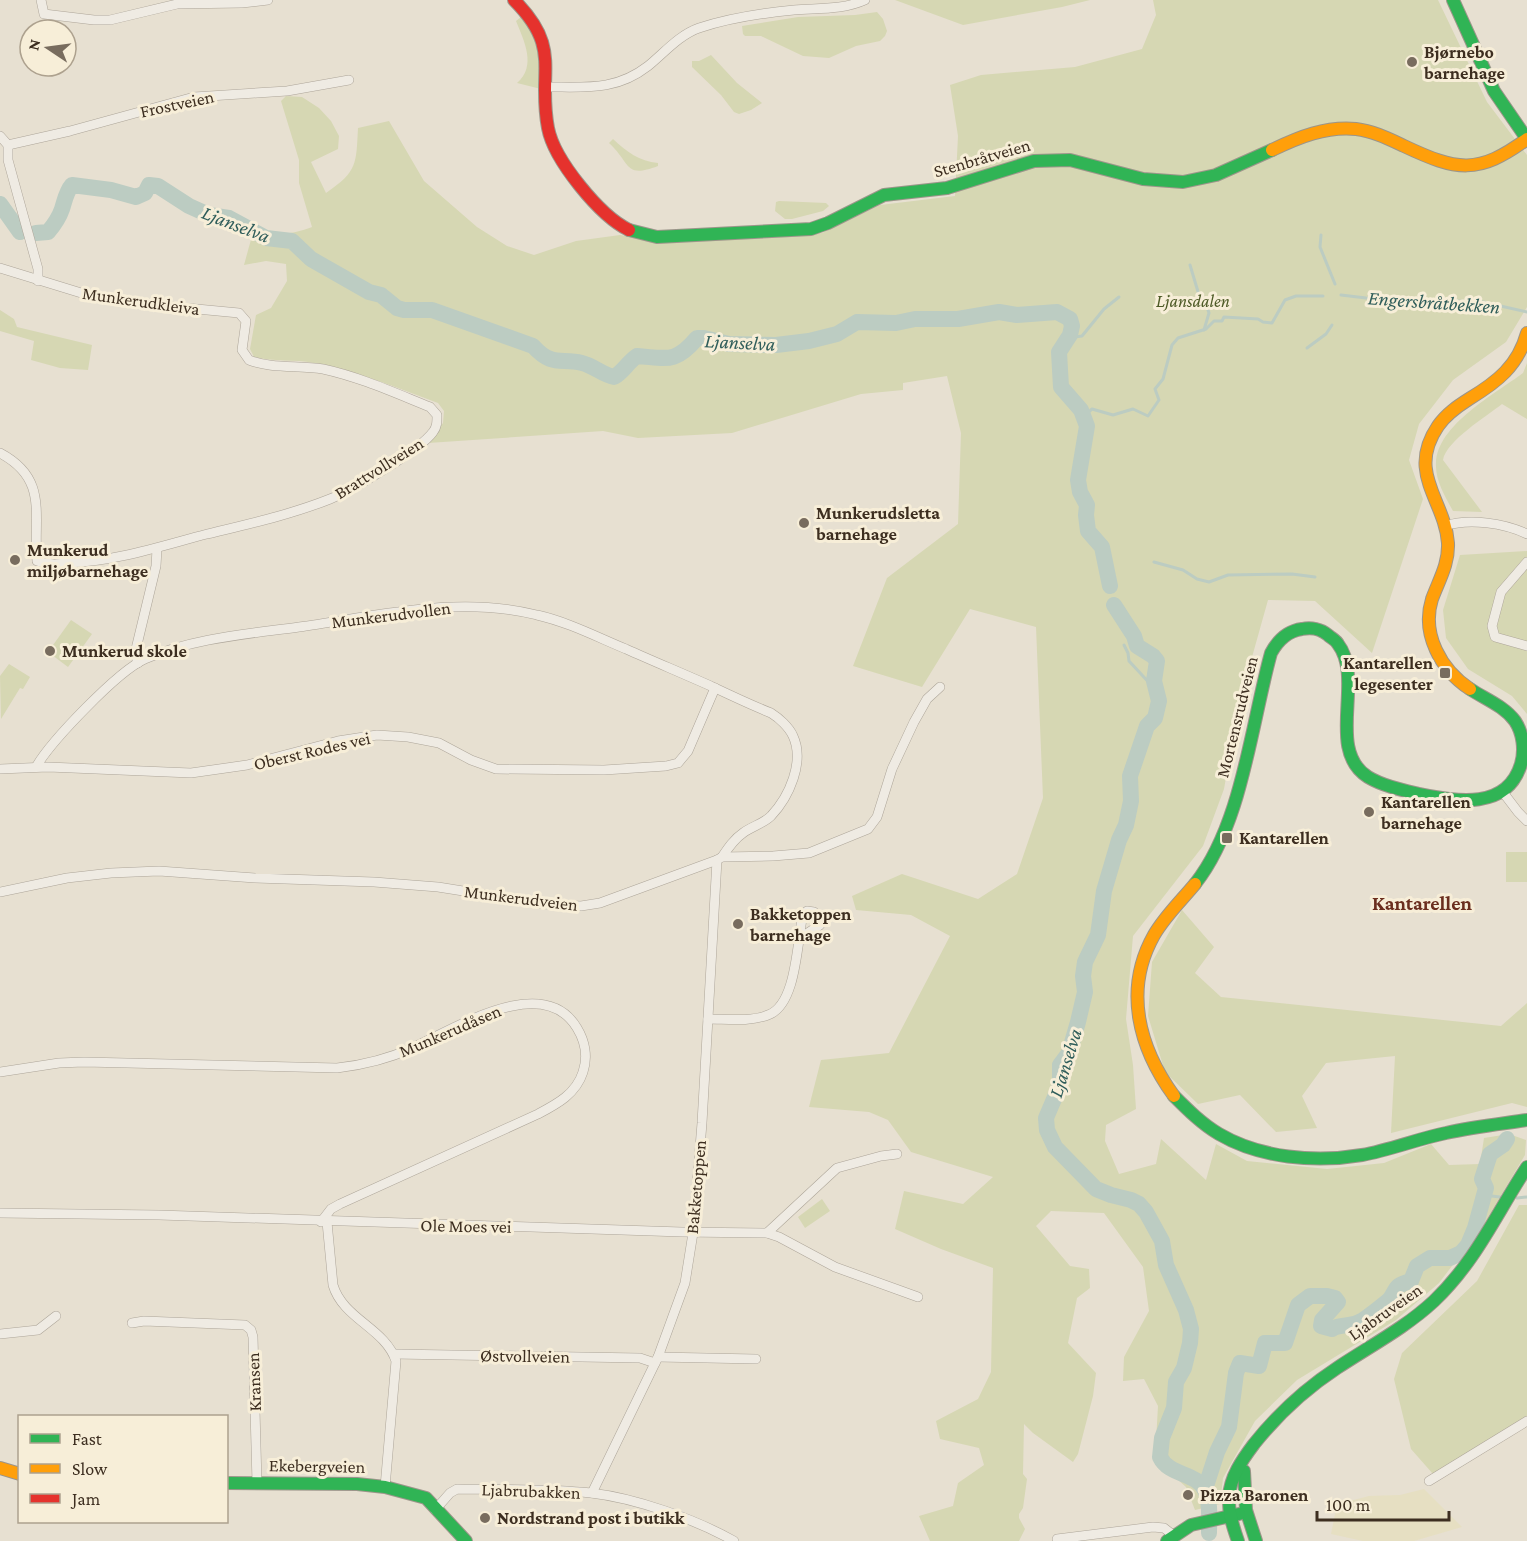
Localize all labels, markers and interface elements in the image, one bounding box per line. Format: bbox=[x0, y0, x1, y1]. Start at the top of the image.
north arrow bbox=[18, 18, 78, 78]
text: N bbox=[24, 37, 43, 52]
place label: Bjørnebo barnehage bbox=[1423, 42, 1505, 83]
marker: Bjørnebo barnehage bbox=[1405, 55, 1419, 69]
street label: Frostveien bbox=[138, 86, 216, 122]
street label: Stenbråtveien bbox=[931, 135, 1033, 181]
water label: Ljanselva bbox=[199, 201, 273, 248]
street label: Munkerudkleiva bbox=[81, 283, 201, 319]
water label: Engersbråtbekken bbox=[1367, 286, 1501, 319]
park label: Ljansdalen bbox=[1156, 291, 1230, 312]
water label: Ljanselva bbox=[704, 329, 776, 356]
street label: Brattvollveien bbox=[331, 433, 427, 503]
place label: Munkerudsletta barnehage bbox=[815, 503, 940, 544]
marker: Munkerudsletta barnehage bbox=[797, 516, 811, 530]
place label: Munkerud miljøbarnehage bbox=[27, 540, 148, 582]
marker: Munkerud miljøbarnehage bbox=[8, 553, 22, 567]
street label: Munkerudvollen bbox=[330, 598, 452, 632]
place label: Munkerud skole bbox=[62, 641, 187, 661]
marker: Munkerud skole bbox=[43, 644, 57, 658]
place label: Kantarellen legesenter bbox=[1343, 653, 1434, 694]
street label: Mortensrudveien bbox=[1212, 654, 1262, 780]
marker: Kantarellen legesenter bbox=[1438, 666, 1452, 680]
street label: Oberst Rodes vei bbox=[252, 728, 373, 774]
place label: Kantarellen barnehage bbox=[1380, 792, 1472, 833]
marker: Kantarellen barnehage bbox=[1362, 805, 1376, 819]
place label: Kantarellen bbox=[1239, 828, 1330, 848]
marker: Kantarellen bbox=[1220, 831, 1234, 845]
street label: Munkerudveien bbox=[463, 881, 579, 915]
district label: Kantarellen bbox=[1372, 892, 1472, 914]
place label: Bakketoppen barnehage bbox=[749, 904, 852, 945]
marker: Bakketoppen barnehage bbox=[731, 917, 745, 931]
street label: Munkerudåsen bbox=[396, 1000, 504, 1061]
water label: Ljanselva bbox=[1044, 1026, 1087, 1100]
street label: Bakketoppen bbox=[682, 1139, 710, 1235]
street label: Ole Moes vei bbox=[420, 1215, 512, 1237]
street label: Ljabruveien bbox=[1344, 1279, 1426, 1345]
street label: Østvollveien bbox=[480, 1345, 570, 1367]
street label: Kransen bbox=[243, 1352, 265, 1412]
legend bbox=[18, 1415, 228, 1523]
text: Fast bbox=[72, 1429, 103, 1449]
street label: Ekebergveien bbox=[269, 1455, 366, 1477]
text: Slow bbox=[72, 1459, 108, 1479]
street label: Ljabrubakken bbox=[481, 1479, 581, 1504]
scale bar bbox=[1317, 1484, 1449, 1522]
place label: Pizza Baronen bbox=[1200, 1485, 1309, 1505]
marker: Pizza Baronen bbox=[1181, 1488, 1195, 1502]
text: Jam bbox=[70, 1489, 101, 1509]
text: 100 m bbox=[1326, 1495, 1371, 1515]
place label: Nordstrand post i butikk bbox=[497, 1508, 685, 1528]
marker: Nordstrand post i butikk bbox=[478, 1511, 492, 1525]

